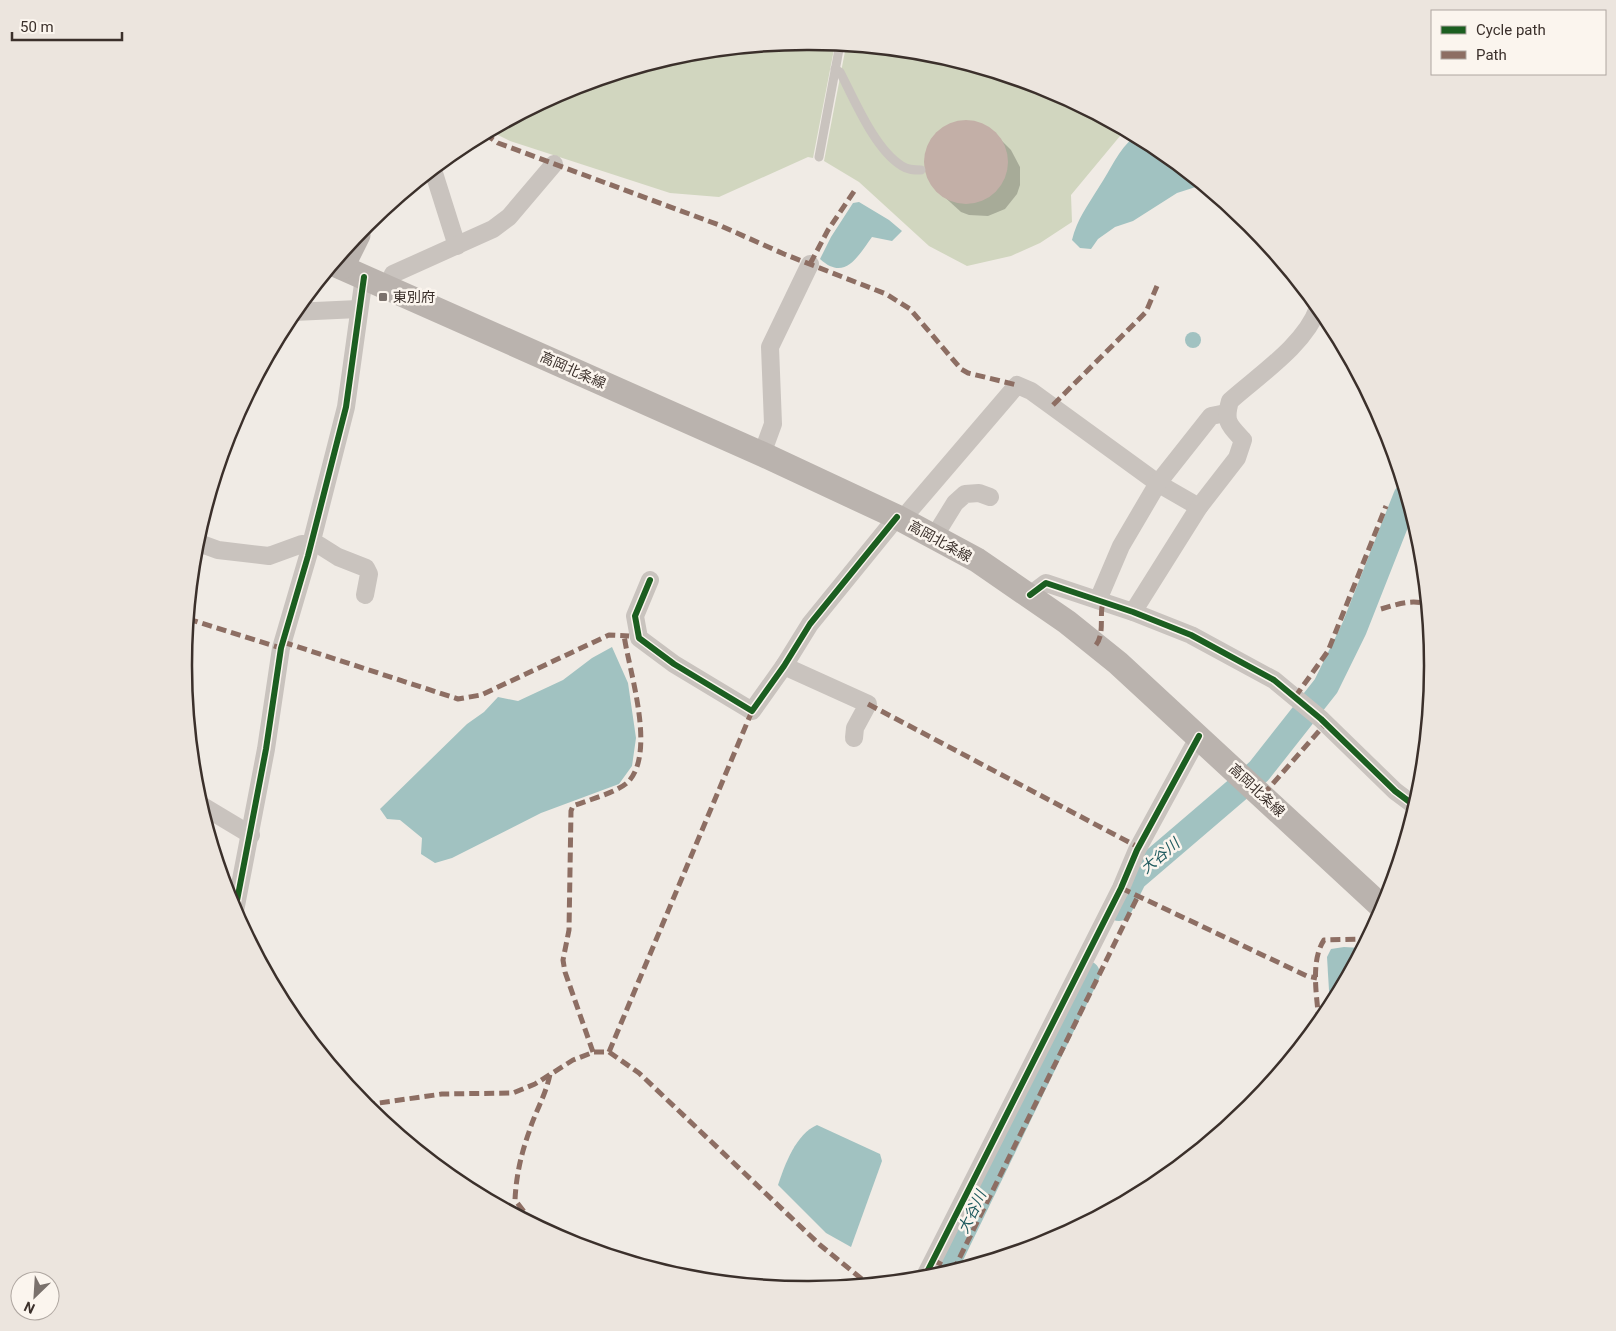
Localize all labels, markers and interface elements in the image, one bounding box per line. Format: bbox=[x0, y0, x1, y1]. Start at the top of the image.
scale bar bbox=[12, 10, 122, 42]
legend bbox=[1431, 10, 1606, 75]
text: 50 m bbox=[20, 18, 54, 36]
text: Cycle path bbox=[1476, 21, 1546, 39]
text: Path bbox=[1476, 46, 1507, 64]
place label: 東別府 bbox=[393, 289, 435, 305]
marker: 東別府 bbox=[377, 291, 389, 303]
street label: 高岡北条線 bbox=[538, 348, 608, 392]
street label: 高岡北条線 bbox=[906, 517, 974, 565]
street label: 高岡北条線 bbox=[1226, 760, 1288, 820]
water label: 大谷川 bbox=[1137, 833, 1185, 877]
water label: 大谷川 bbox=[954, 1186, 991, 1236]
north arrow bbox=[10, 1271, 60, 1321]
text: N bbox=[22, 1298, 37, 1317]

